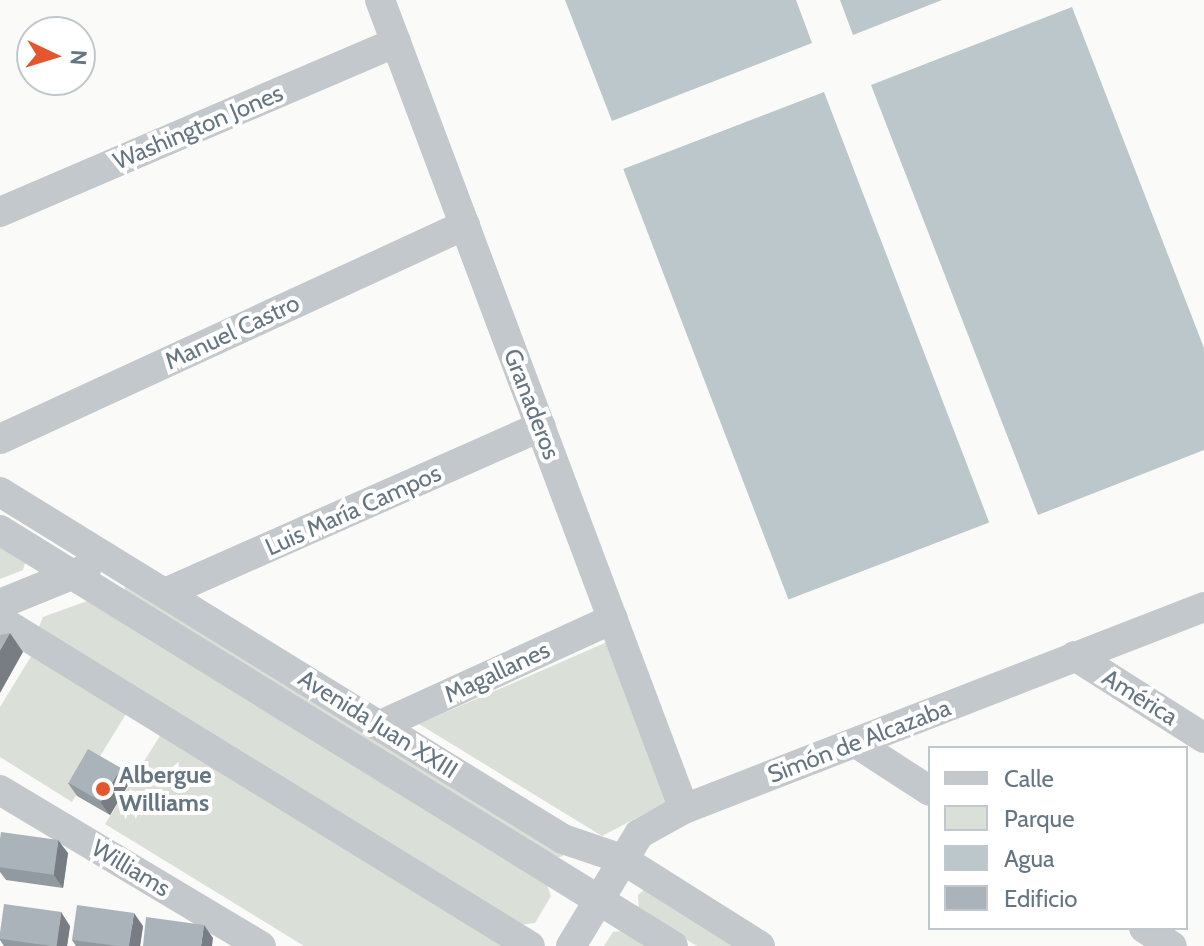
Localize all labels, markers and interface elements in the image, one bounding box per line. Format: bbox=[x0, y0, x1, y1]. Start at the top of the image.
north arrow bbox=[16, 16, 96, 96]
text: N bbox=[64, 49, 92, 66]
street label: Washington Jones bbox=[109, 78, 287, 176]
street label: Manuel Castro bbox=[160, 288, 304, 376]
street label: Granaderos bbox=[498, 345, 566, 463]
street label: Luis María Campos bbox=[261, 458, 445, 562]
street label: Magallanes bbox=[440, 635, 554, 709]
street label: América bbox=[1097, 663, 1183, 731]
street label: Avenida Juan XXIII bbox=[293, 664, 463, 784]
street label: Simón de Alcazaba bbox=[764, 693, 954, 789]
legend bbox=[928, 746, 1188, 930]
place label: Albergue Williams bbox=[119, 761, 212, 817]
text: Calle bbox=[1004, 764, 1054, 793]
marker: Albergue Williams bbox=[94, 780, 112, 798]
text: Parque bbox=[1004, 804, 1074, 833]
street label: Williams bbox=[86, 833, 176, 903]
text: Agua bbox=[1004, 844, 1055, 873]
text: Edificio bbox=[1004, 884, 1078, 913]

